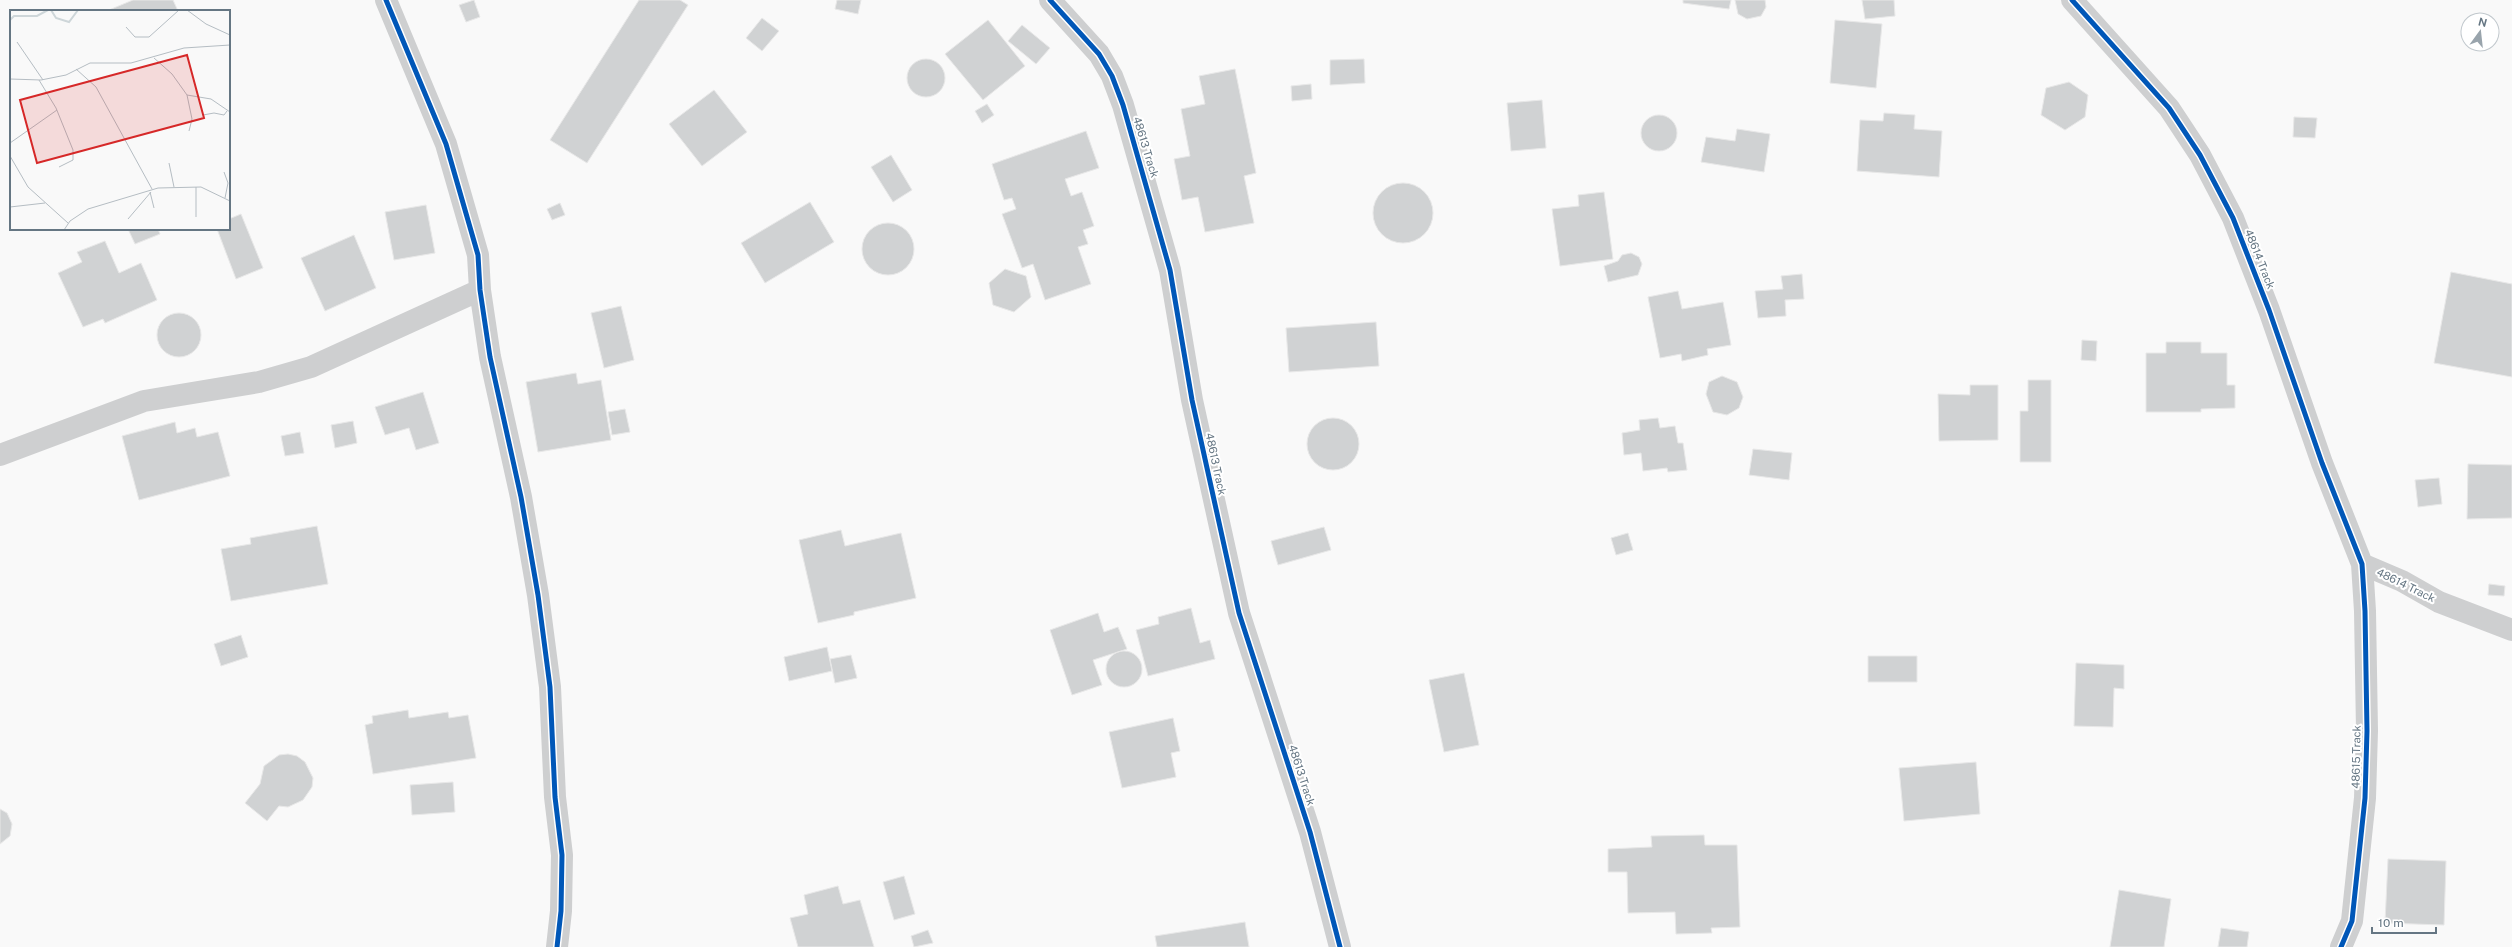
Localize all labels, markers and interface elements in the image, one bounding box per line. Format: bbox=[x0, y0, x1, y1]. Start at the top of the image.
inset map bbox=[10, 10, 230, 230]
north arrow bbox=[2460, 12, 2500, 52]
text: N bbox=[2477, 15, 2488, 29]
street label: 48613 Track bbox=[1131, 115, 1161, 179]
street label: 48614 Track bbox=[2243, 227, 2277, 291]
street label: 48613 Track bbox=[1204, 432, 1228, 496]
street label: 48614 Track bbox=[2375, 566, 2437, 604]
street label: 48615 Track bbox=[2349, 725, 2363, 789]
street label: 48613 Track bbox=[1287, 743, 1317, 807]
scale bar bbox=[2372, 909, 2436, 935]
text: 10 m bbox=[2378, 916, 2404, 930]

